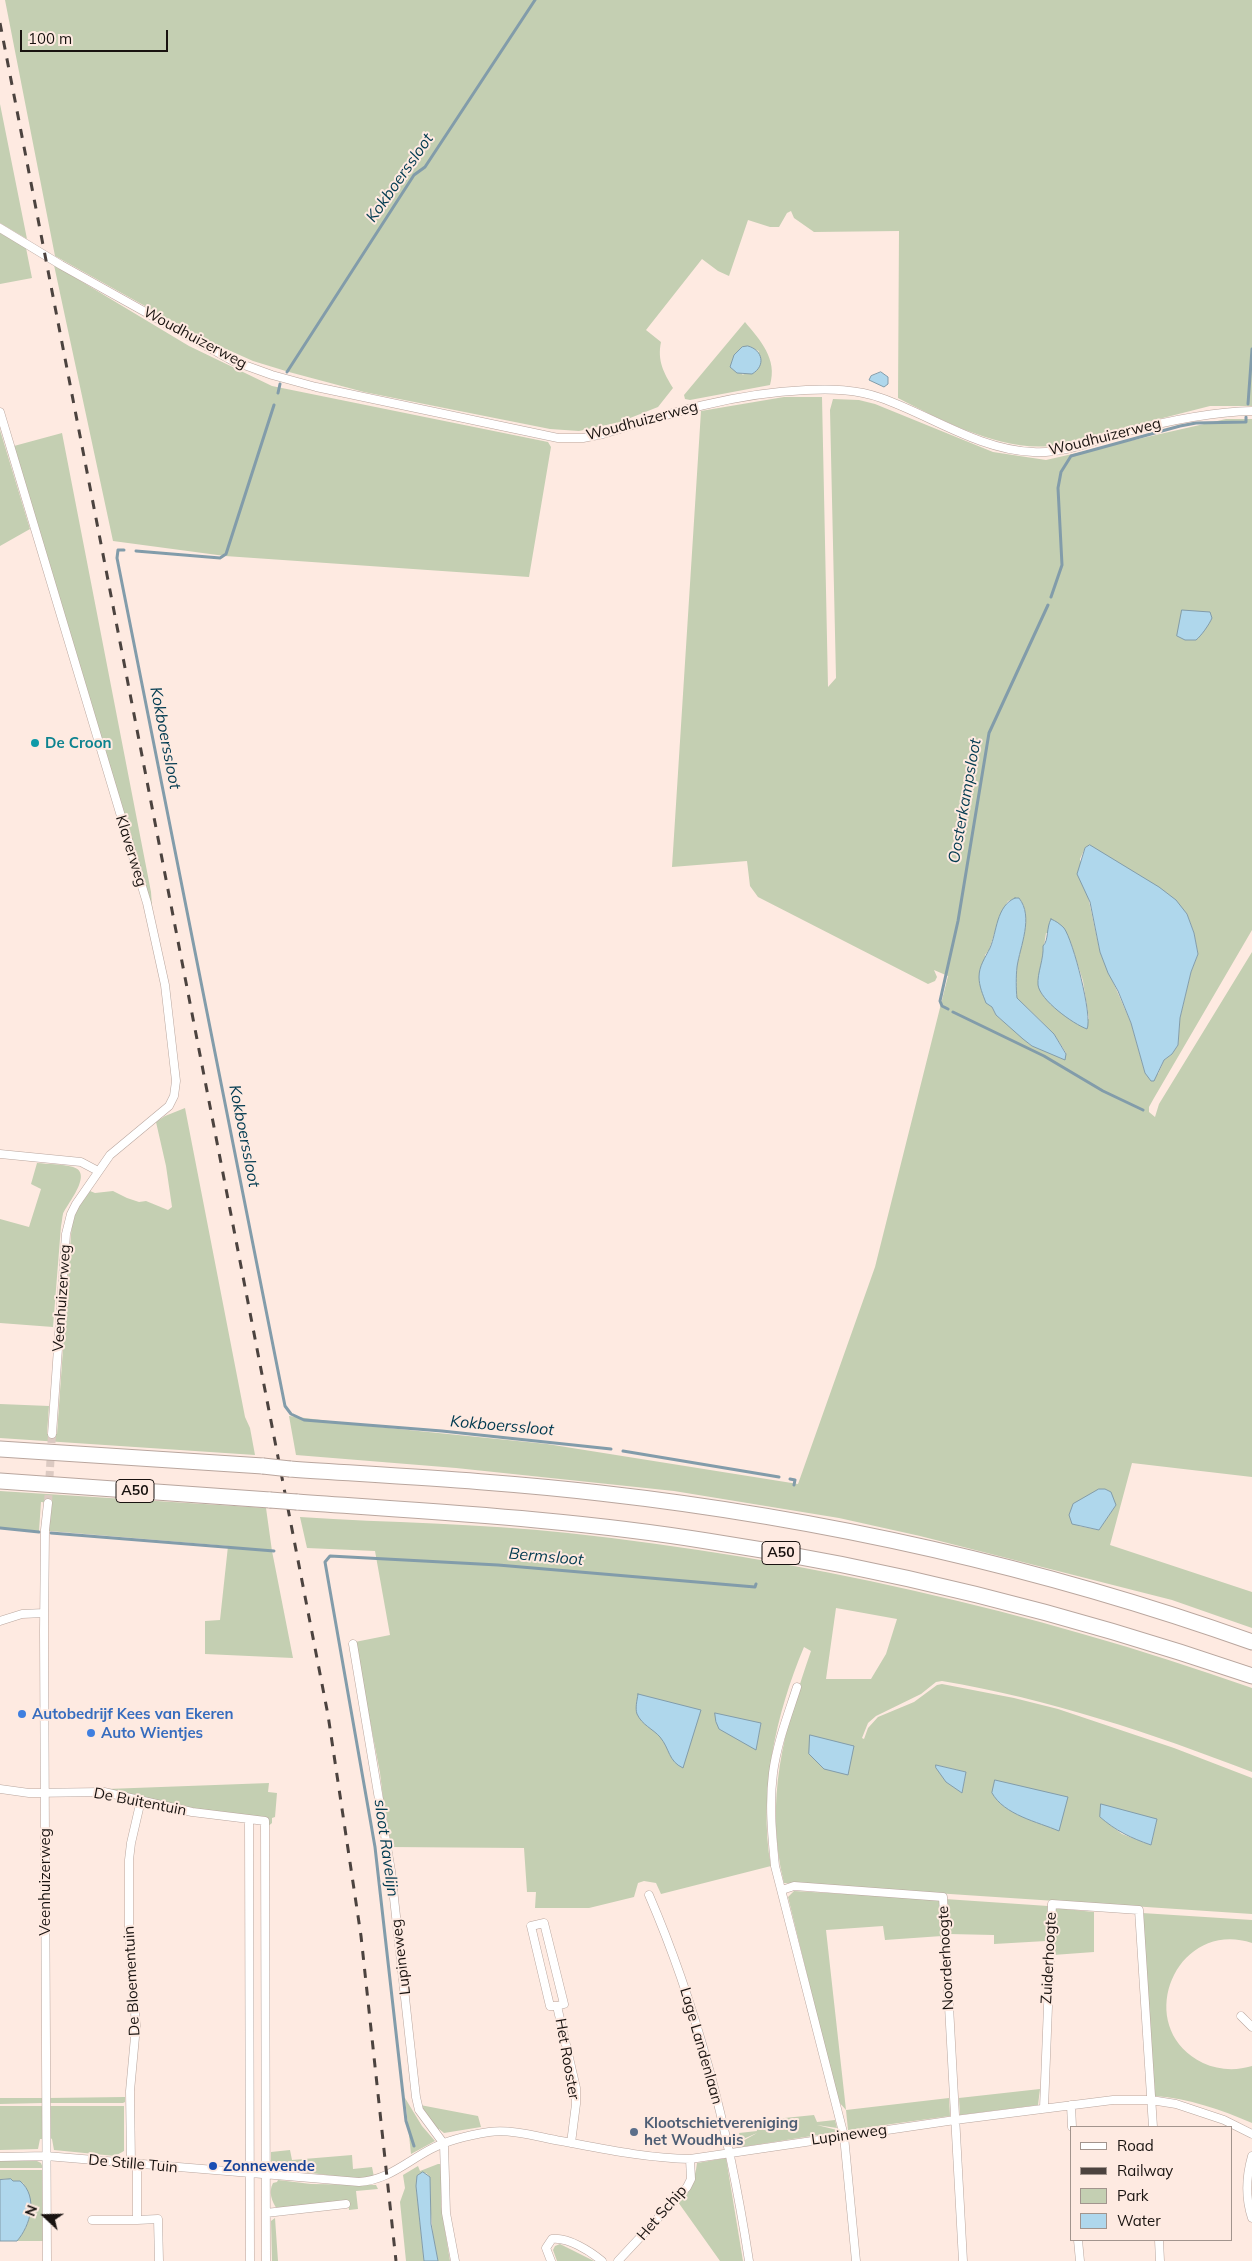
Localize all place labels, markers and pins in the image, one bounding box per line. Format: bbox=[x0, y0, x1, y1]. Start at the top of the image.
place label: De Croon bbox=[45, 734, 112, 752]
marker: De Croon bbox=[29, 737, 41, 749]
place label: Autobedrijf Kees van Ekeren bbox=[32, 1705, 233, 1723]
marker: Autobedrijf Kees van Ekeren bbox=[16, 1708, 28, 1720]
place label: Auto Wientjes bbox=[101, 1724, 203, 1742]
marker: Auto Wientjes bbox=[85, 1727, 97, 1739]
place label: Klootschietvereniging het Woudhuis bbox=[644, 2114, 798, 2149]
marker: Klootschietvereniging het Woudhuis bbox=[628, 2126, 640, 2138]
place label: Zonnewende bbox=[223, 2157, 315, 2175]
marker: Zonnewende bbox=[207, 2160, 219, 2172]

